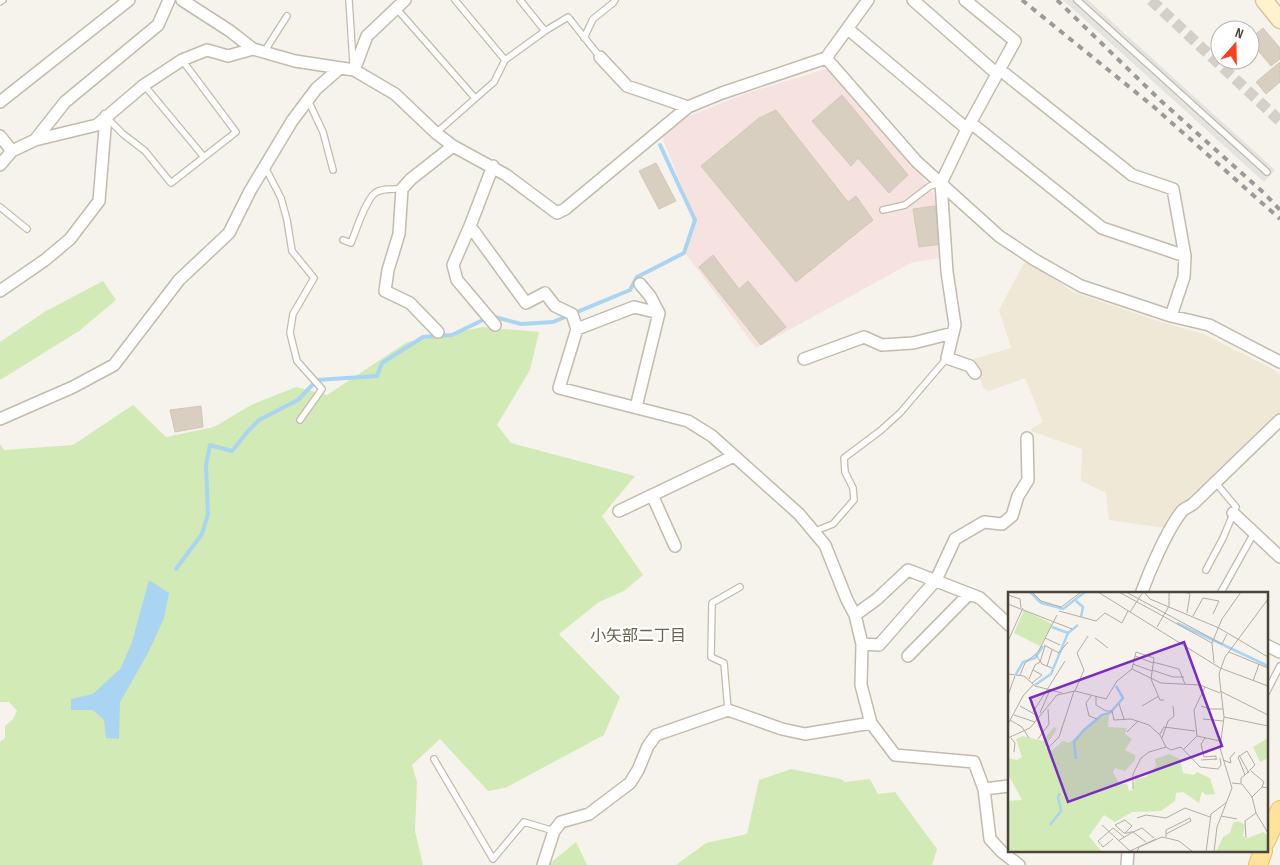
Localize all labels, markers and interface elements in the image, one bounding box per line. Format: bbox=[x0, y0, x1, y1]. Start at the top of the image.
north arrow bbox=[1210, 20, 1260, 70]
text: N bbox=[1233, 24, 1246, 43]
inset map bbox=[1008, 592, 1268, 852]
district label: 小矢部二丁目 bbox=[590, 627, 686, 646]

